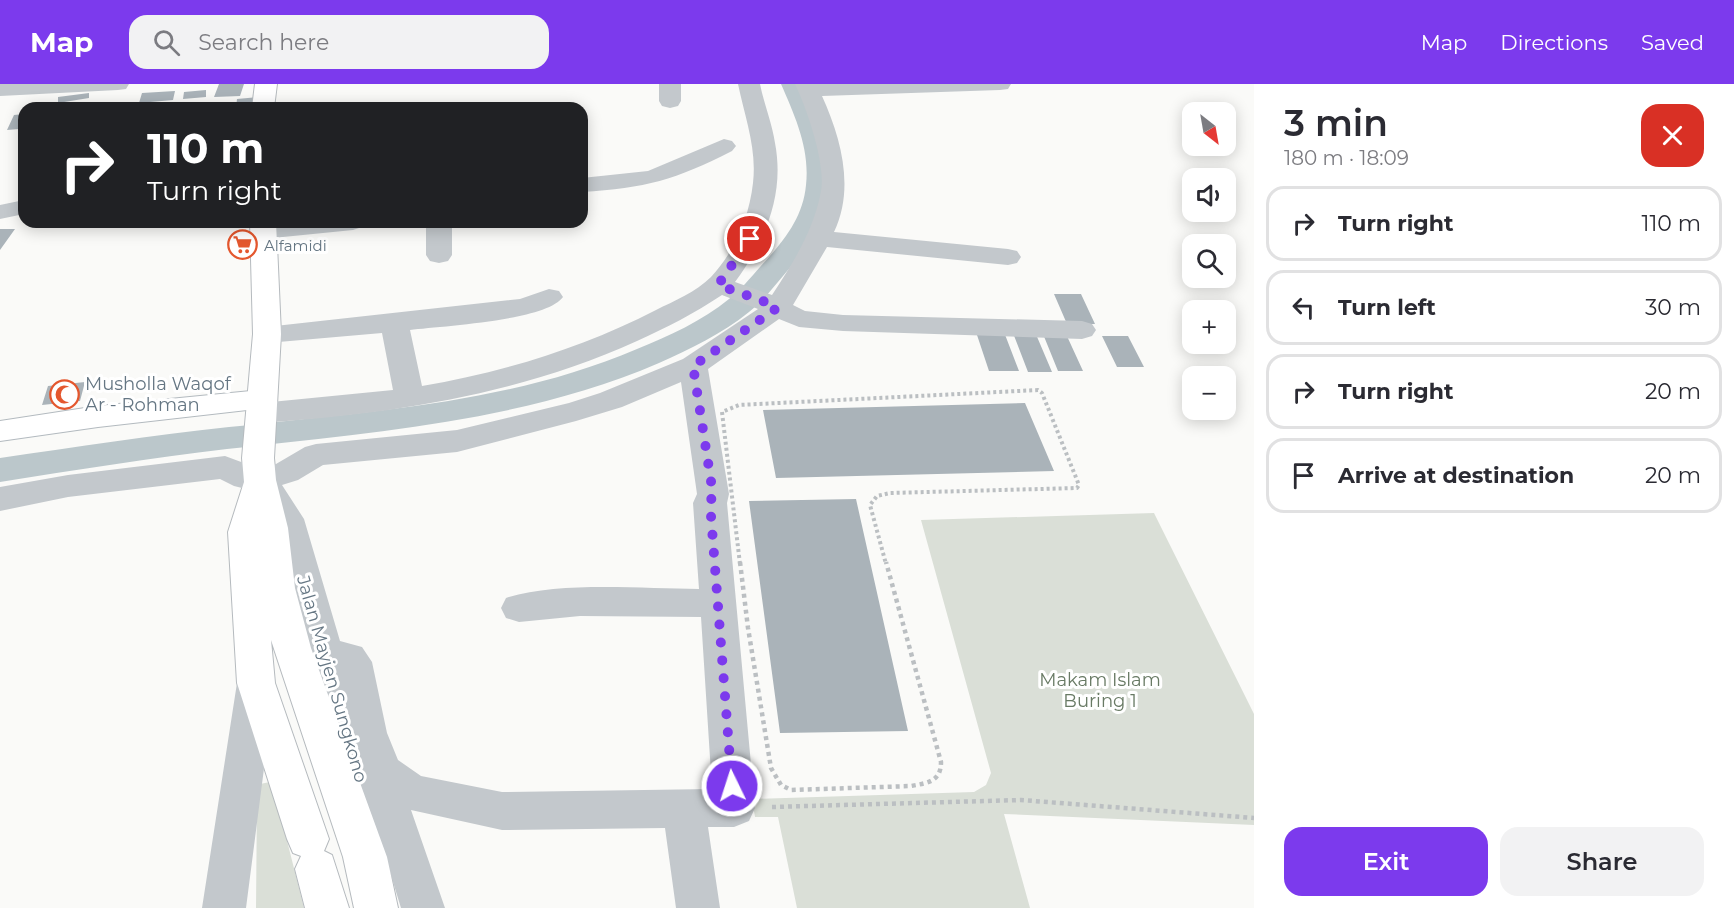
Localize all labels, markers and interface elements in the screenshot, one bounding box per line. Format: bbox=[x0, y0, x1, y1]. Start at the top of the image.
search box bbox=[129, 15, 549, 69]
text: Map bbox=[30, 25, 93, 59]
icon: search bbox=[150, 26, 183, 59]
text: Search here bbox=[198, 29, 329, 56]
text: Map bbox=[1421, 30, 1467, 55]
text: Directions bbox=[1500, 30, 1608, 55]
text: Saved bbox=[1641, 30, 1704, 55]
text: 3 min bbox=[1284, 101, 1388, 145]
north arrow bbox=[1182, 102, 1236, 156]
map controls bbox=[1182, 102, 1236, 420]
button: close bbox=[1641, 104, 1704, 167]
text: 110 m bbox=[147, 122, 264, 174]
icon: right bbox=[48, 126, 126, 204]
text: 180 m · 18:09 bbox=[1284, 146, 1409, 170]
button: sound bbox=[1182, 168, 1236, 222]
text: Turn right bbox=[147, 174, 282, 207]
icon: right bbox=[1287, 207, 1320, 240]
text: Turn right bbox=[1338, 210, 1453, 237]
text: 110 m bbox=[1641, 210, 1701, 237]
pin bbox=[724, 213, 775, 264]
icon: arrive bbox=[733, 222, 766, 255]
supermarket icon: Alfamidi bbox=[227, 229, 259, 261]
button: search bbox=[1182, 234, 1236, 288]
place label: Alfamidi bbox=[264, 236, 327, 255]
icon: left bbox=[1287, 291, 1320, 324]
text: Turn left bbox=[1338, 294, 1436, 321]
text: 30 m bbox=[1645, 294, 1701, 321]
button: + bbox=[1182, 300, 1236, 354]
button: − bbox=[1182, 366, 1236, 420]
place label: Musholla Waqof Ar - Rohman bbox=[85, 373, 232, 416]
icon: right bbox=[1287, 375, 1320, 408]
mosque icon: Musholla Waqof Ar - Rohman bbox=[48, 378, 80, 410]
text: Turn right bbox=[1338, 378, 1453, 405]
text: 20 m bbox=[1645, 378, 1701, 405]
icon: arrive bbox=[1287, 459, 1320, 492]
text: Arrive at destination bbox=[1338, 462, 1574, 489]
text: 20 m bbox=[1645, 462, 1701, 489]
street label: Jalan Mayjen Sungkono bbox=[292, 572, 372, 785]
park label: Makam Islam Buring 1 bbox=[1039, 669, 1161, 712]
position arrow bbox=[700, 754, 764, 818]
button: Exit bbox=[1284, 827, 1488, 896]
button: Share bbox=[1500, 827, 1704, 896]

